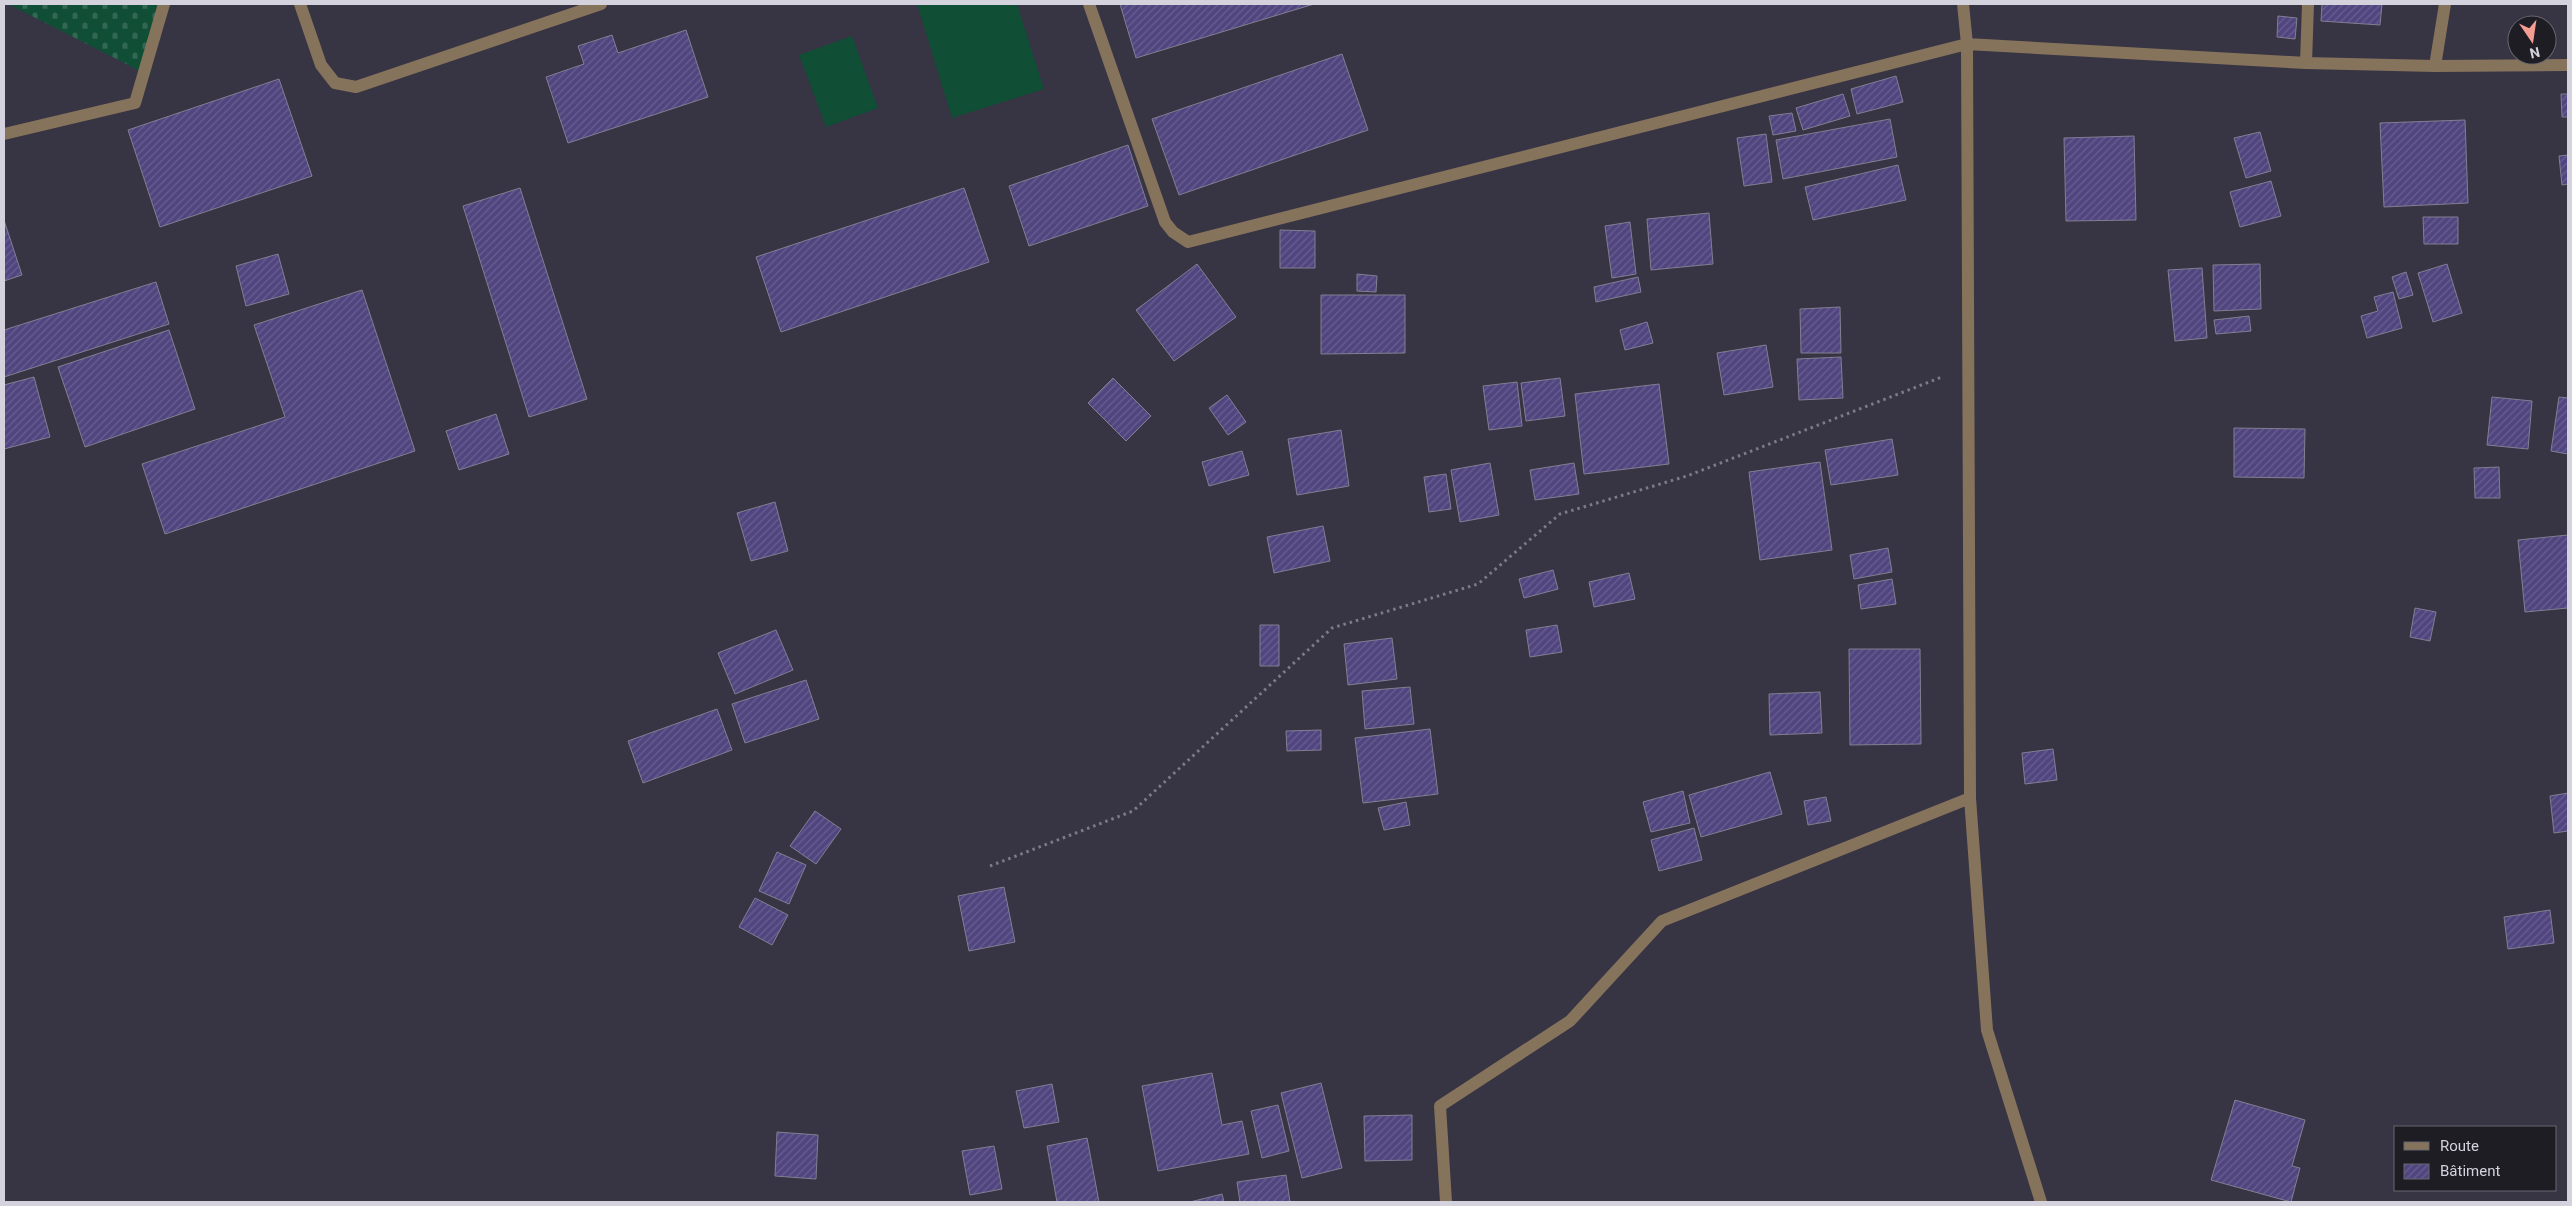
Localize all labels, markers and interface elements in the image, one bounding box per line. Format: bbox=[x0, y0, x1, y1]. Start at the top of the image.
north arrow bbox=[2507, 15, 2557, 65]
text: N bbox=[2528, 44, 2542, 62]
legend bbox=[2394, 1126, 2557, 1191]
text: Route bbox=[2440, 1137, 2479, 1155]
text: Bâtiment bbox=[2440, 1162, 2500, 1180]

